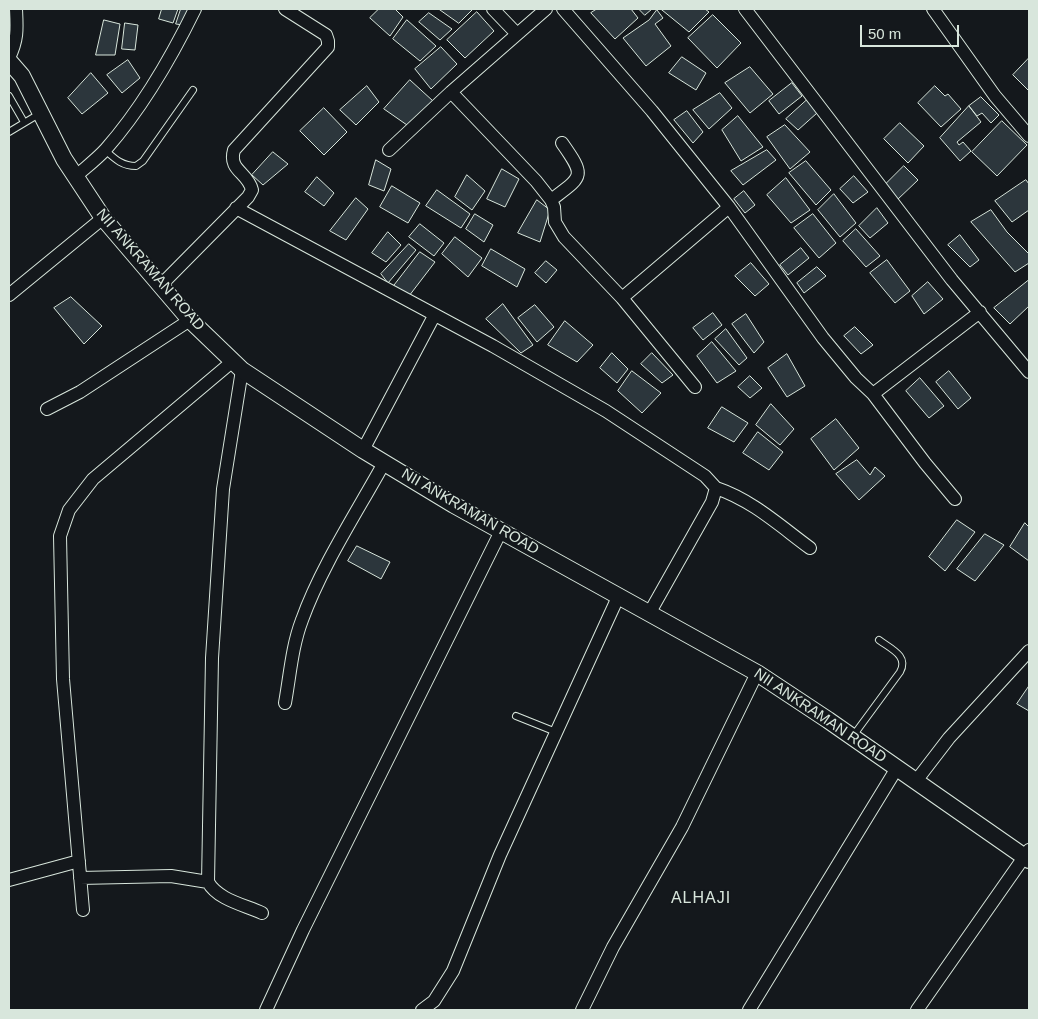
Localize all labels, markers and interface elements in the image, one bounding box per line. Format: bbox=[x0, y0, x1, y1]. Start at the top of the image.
scale bar bbox=[863, 15, 962, 47]
text: 50 m bbox=[868, 25, 901, 42]
street label: NII ANKRAMAN ROAD bbox=[92, 205, 208, 335]
street label: NII ANKRAMAN ROAD bbox=[398, 465, 542, 559]
street label: NII ANKRAMAN ROAD bbox=[750, 665, 890, 767]
district label: ALHAJI bbox=[670, 889, 732, 909]

